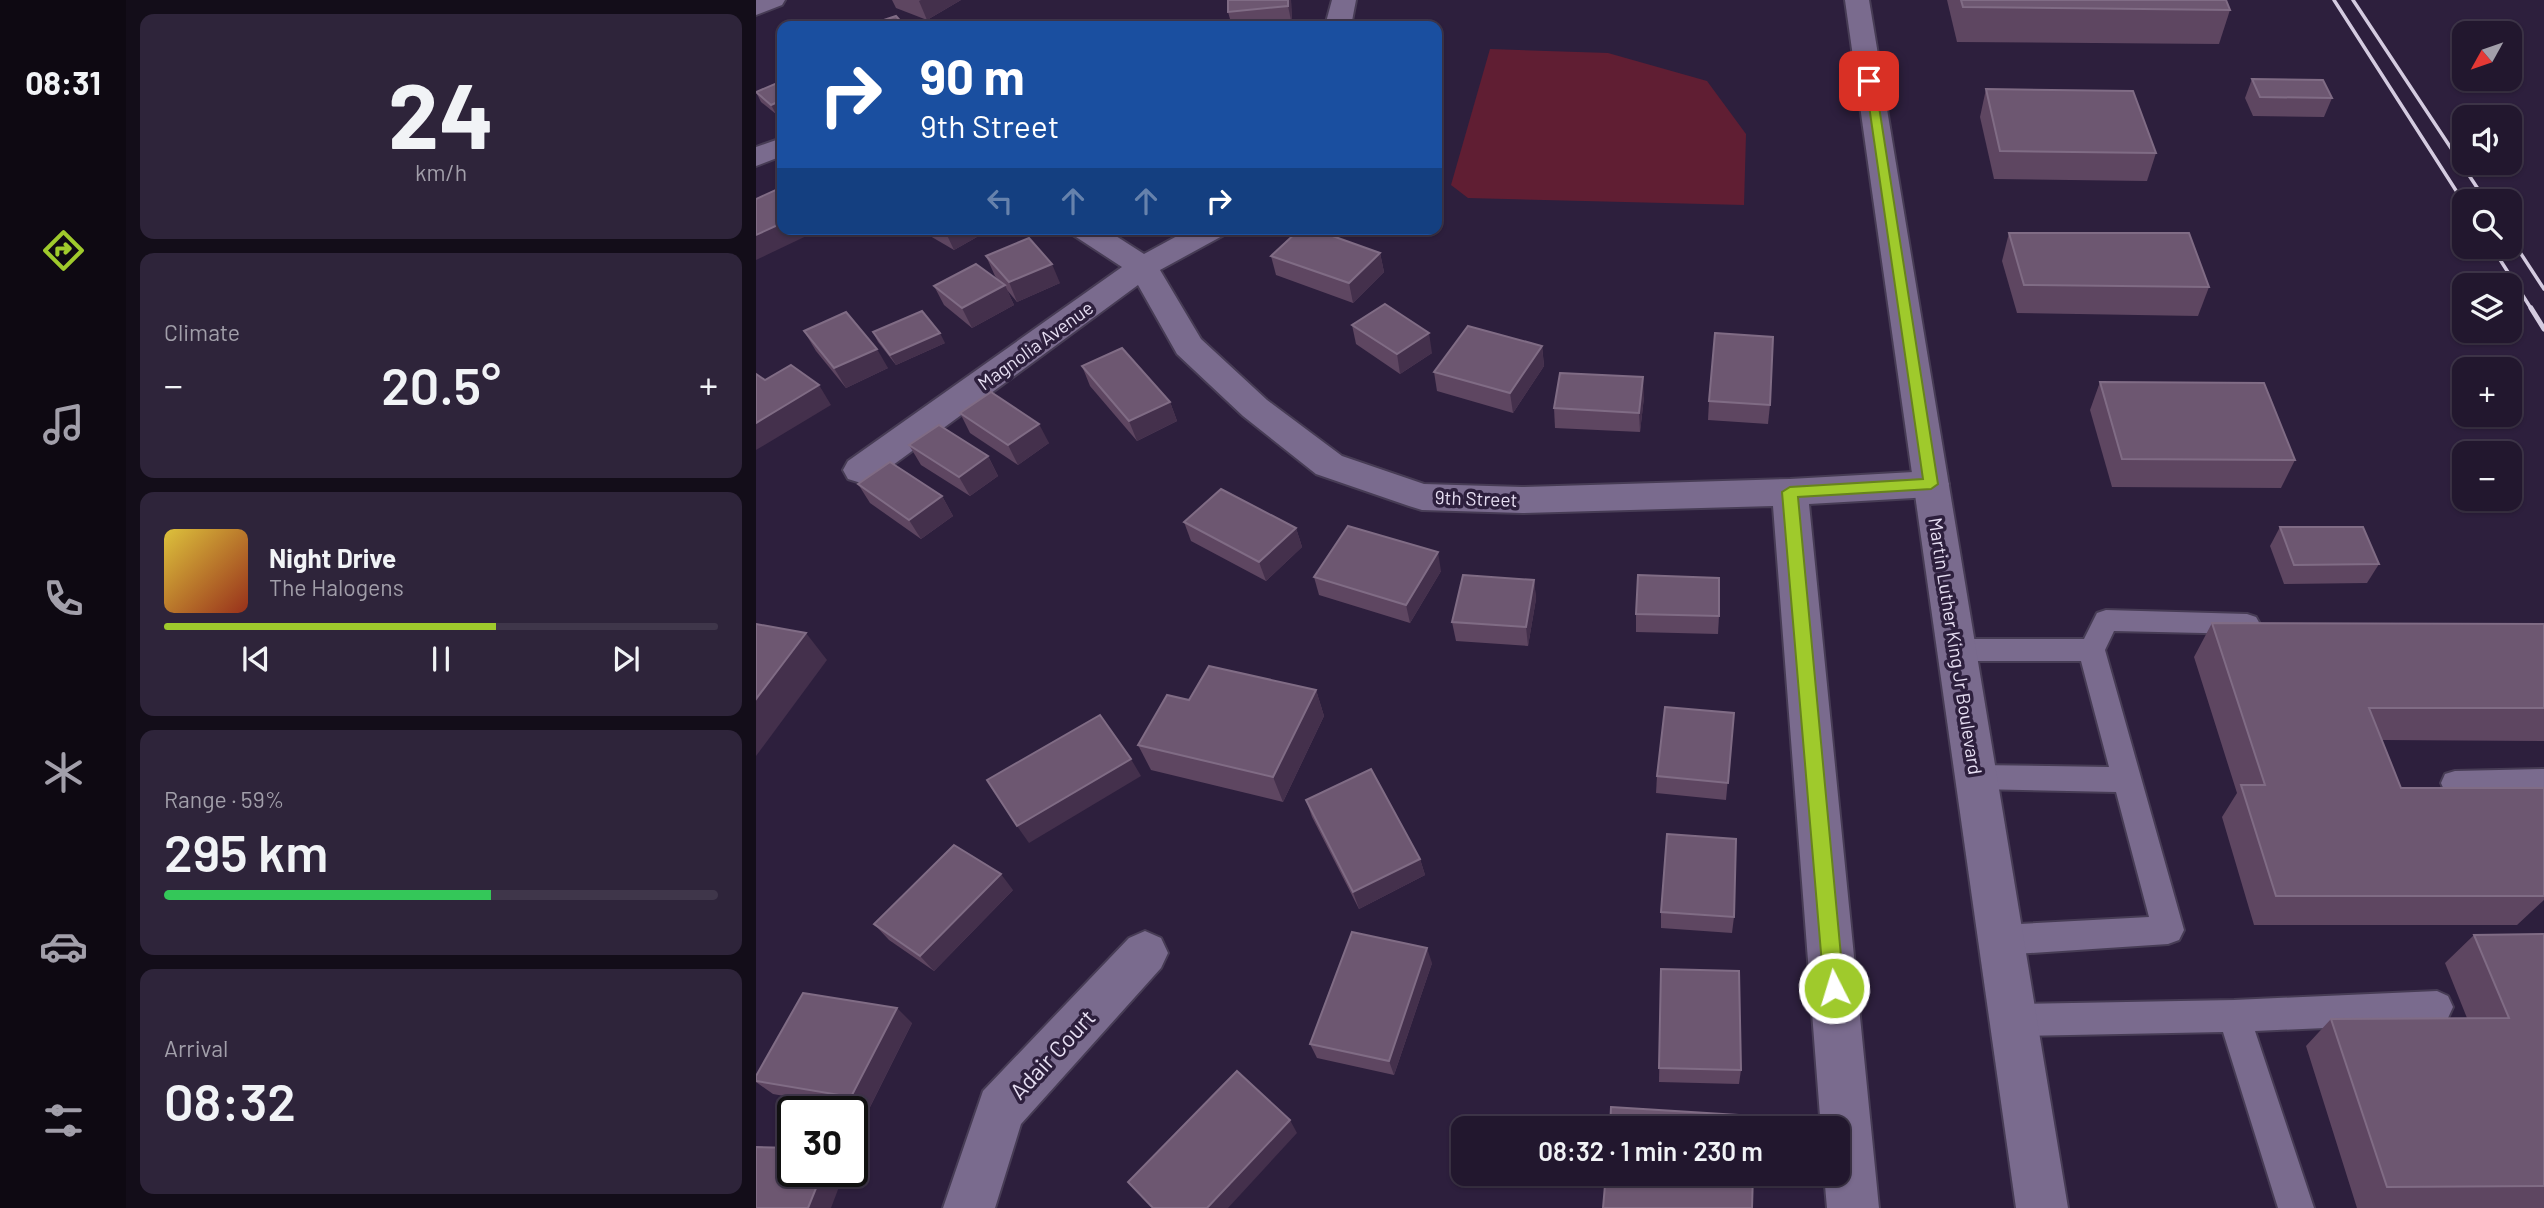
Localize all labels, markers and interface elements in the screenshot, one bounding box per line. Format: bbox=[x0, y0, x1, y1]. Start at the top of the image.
north arrow bbox=[2452, 21, 2522, 91]
map controls bbox=[2452, 21, 2522, 511]
text: 90 m bbox=[920, 46, 1025, 105]
icon: right bbox=[805, 49, 896, 140]
pin bbox=[1839, 51, 1899, 111]
text: 24 bbox=[388, 58, 494, 167]
icon: arrive bbox=[1850, 62, 1888, 100]
text: 08:31 bbox=[25, 63, 101, 101]
button: sound bbox=[2452, 105, 2522, 175]
text: 9th Street bbox=[920, 106, 1059, 144]
text: km/h bbox=[415, 158, 467, 186]
icon: left bbox=[981, 182, 1019, 220]
icon: ahead bbox=[1054, 182, 1092, 220]
icon: ahead bbox=[1127, 182, 1165, 220]
icon: right bbox=[1200, 182, 1238, 220]
button: search bbox=[2452, 189, 2522, 259]
icon: directions bbox=[39, 226, 88, 275]
button: layers bbox=[2452, 273, 2522, 343]
street label: Magnolia Avenue bbox=[973, 295, 1097, 395]
text: Climate bbox=[164, 318, 240, 346]
text: 20.5° bbox=[381, 353, 501, 415]
button: + bbox=[2452, 357, 2522, 427]
text: − bbox=[164, 361, 183, 407]
text: + bbox=[699, 361, 718, 407]
icon: music bbox=[39, 400, 88, 449]
button: − bbox=[2452, 441, 2522, 511]
street label: 9th Street bbox=[1434, 485, 1518, 511]
street label: Martin Luther King Jr Boulevard bbox=[1924, 516, 1988, 776]
text: Night Drive bbox=[269, 542, 396, 573]
text: The Halogens bbox=[269, 573, 404, 601]
icon: phone bbox=[39, 574, 88, 623]
icon: previous bbox=[237, 640, 275, 678]
icon: pause bbox=[422, 640, 460, 678]
icon: next bbox=[607, 640, 645, 678]
icon: climate bbox=[39, 748, 88, 797]
text: Range · 59% bbox=[164, 785, 284, 813]
text: 295 km bbox=[164, 820, 328, 882]
icon: car bbox=[39, 922, 88, 971]
position arrow bbox=[1797, 951, 1871, 1025]
street label: Adair Court bbox=[1003, 1003, 1101, 1105]
text: Arrival bbox=[164, 1034, 228, 1062]
text: 08:32 bbox=[164, 1069, 296, 1131]
icon: filters bbox=[39, 1096, 88, 1145]
speed limit sign: 30 bbox=[777, 1096, 868, 1187]
text: 08:32 · 1 min · 230 m bbox=[1538, 1135, 1763, 1166]

